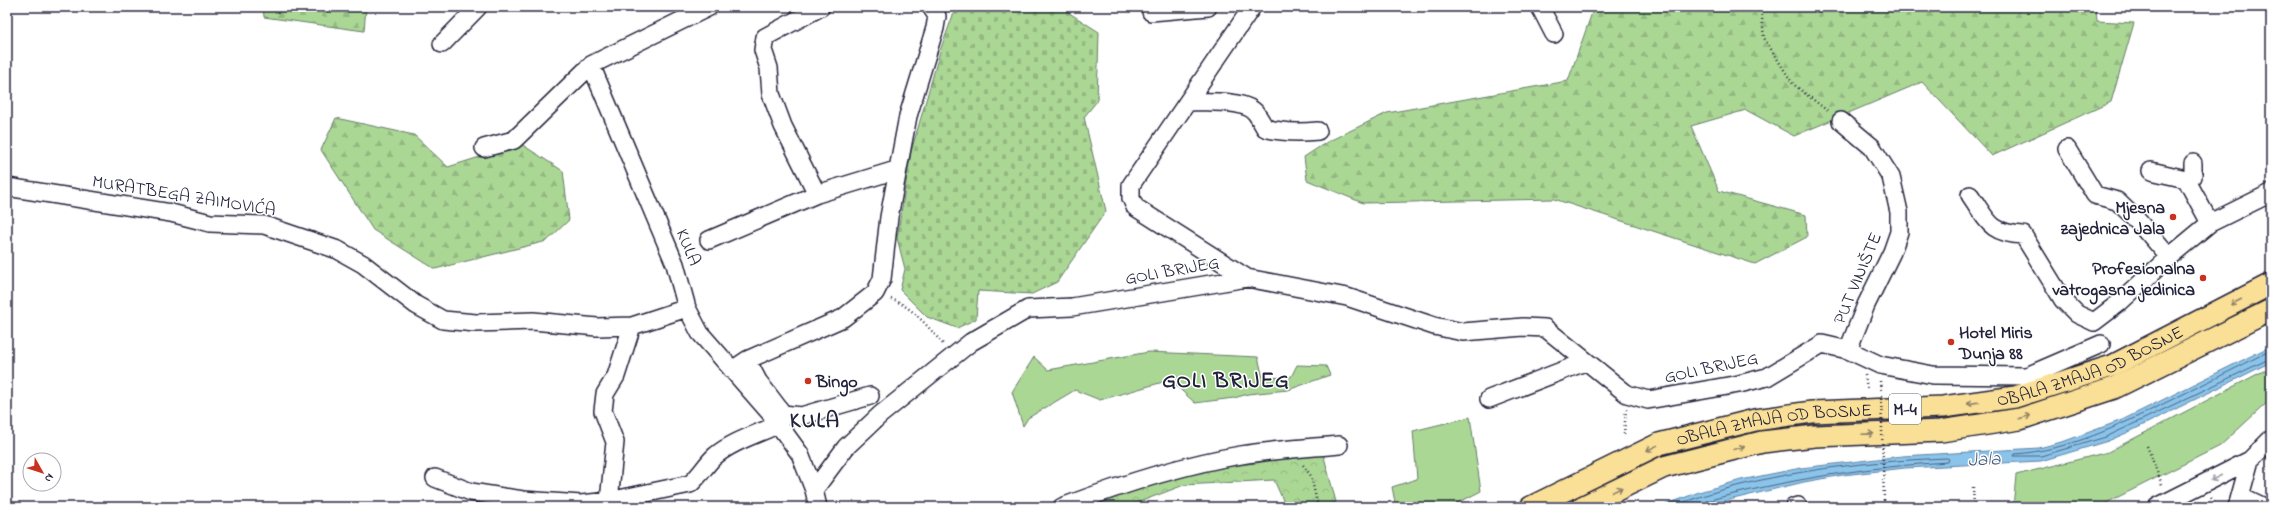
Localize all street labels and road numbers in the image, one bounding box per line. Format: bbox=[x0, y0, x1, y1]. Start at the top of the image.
street label: MURATBEGA ZAIMOVIĆA bbox=[90, 170, 277, 224]
street label: KULA bbox=[668, 225, 706, 270]
street label: PUT VINIŠTE bbox=[1828, 229, 1890, 329]
street label: GOLI BRIJEG bbox=[1123, 251, 1222, 293]
street label: OBALA ZMAJA OD BOSNE bbox=[1996, 320, 2189, 414]
street label: GOLI BRIJEG bbox=[1662, 346, 1761, 392]
road number: M-4 bbox=[1889, 394, 1921, 424]
street label: OBALA ZMAJA OD BOSNE bbox=[1674, 399, 1873, 454]

